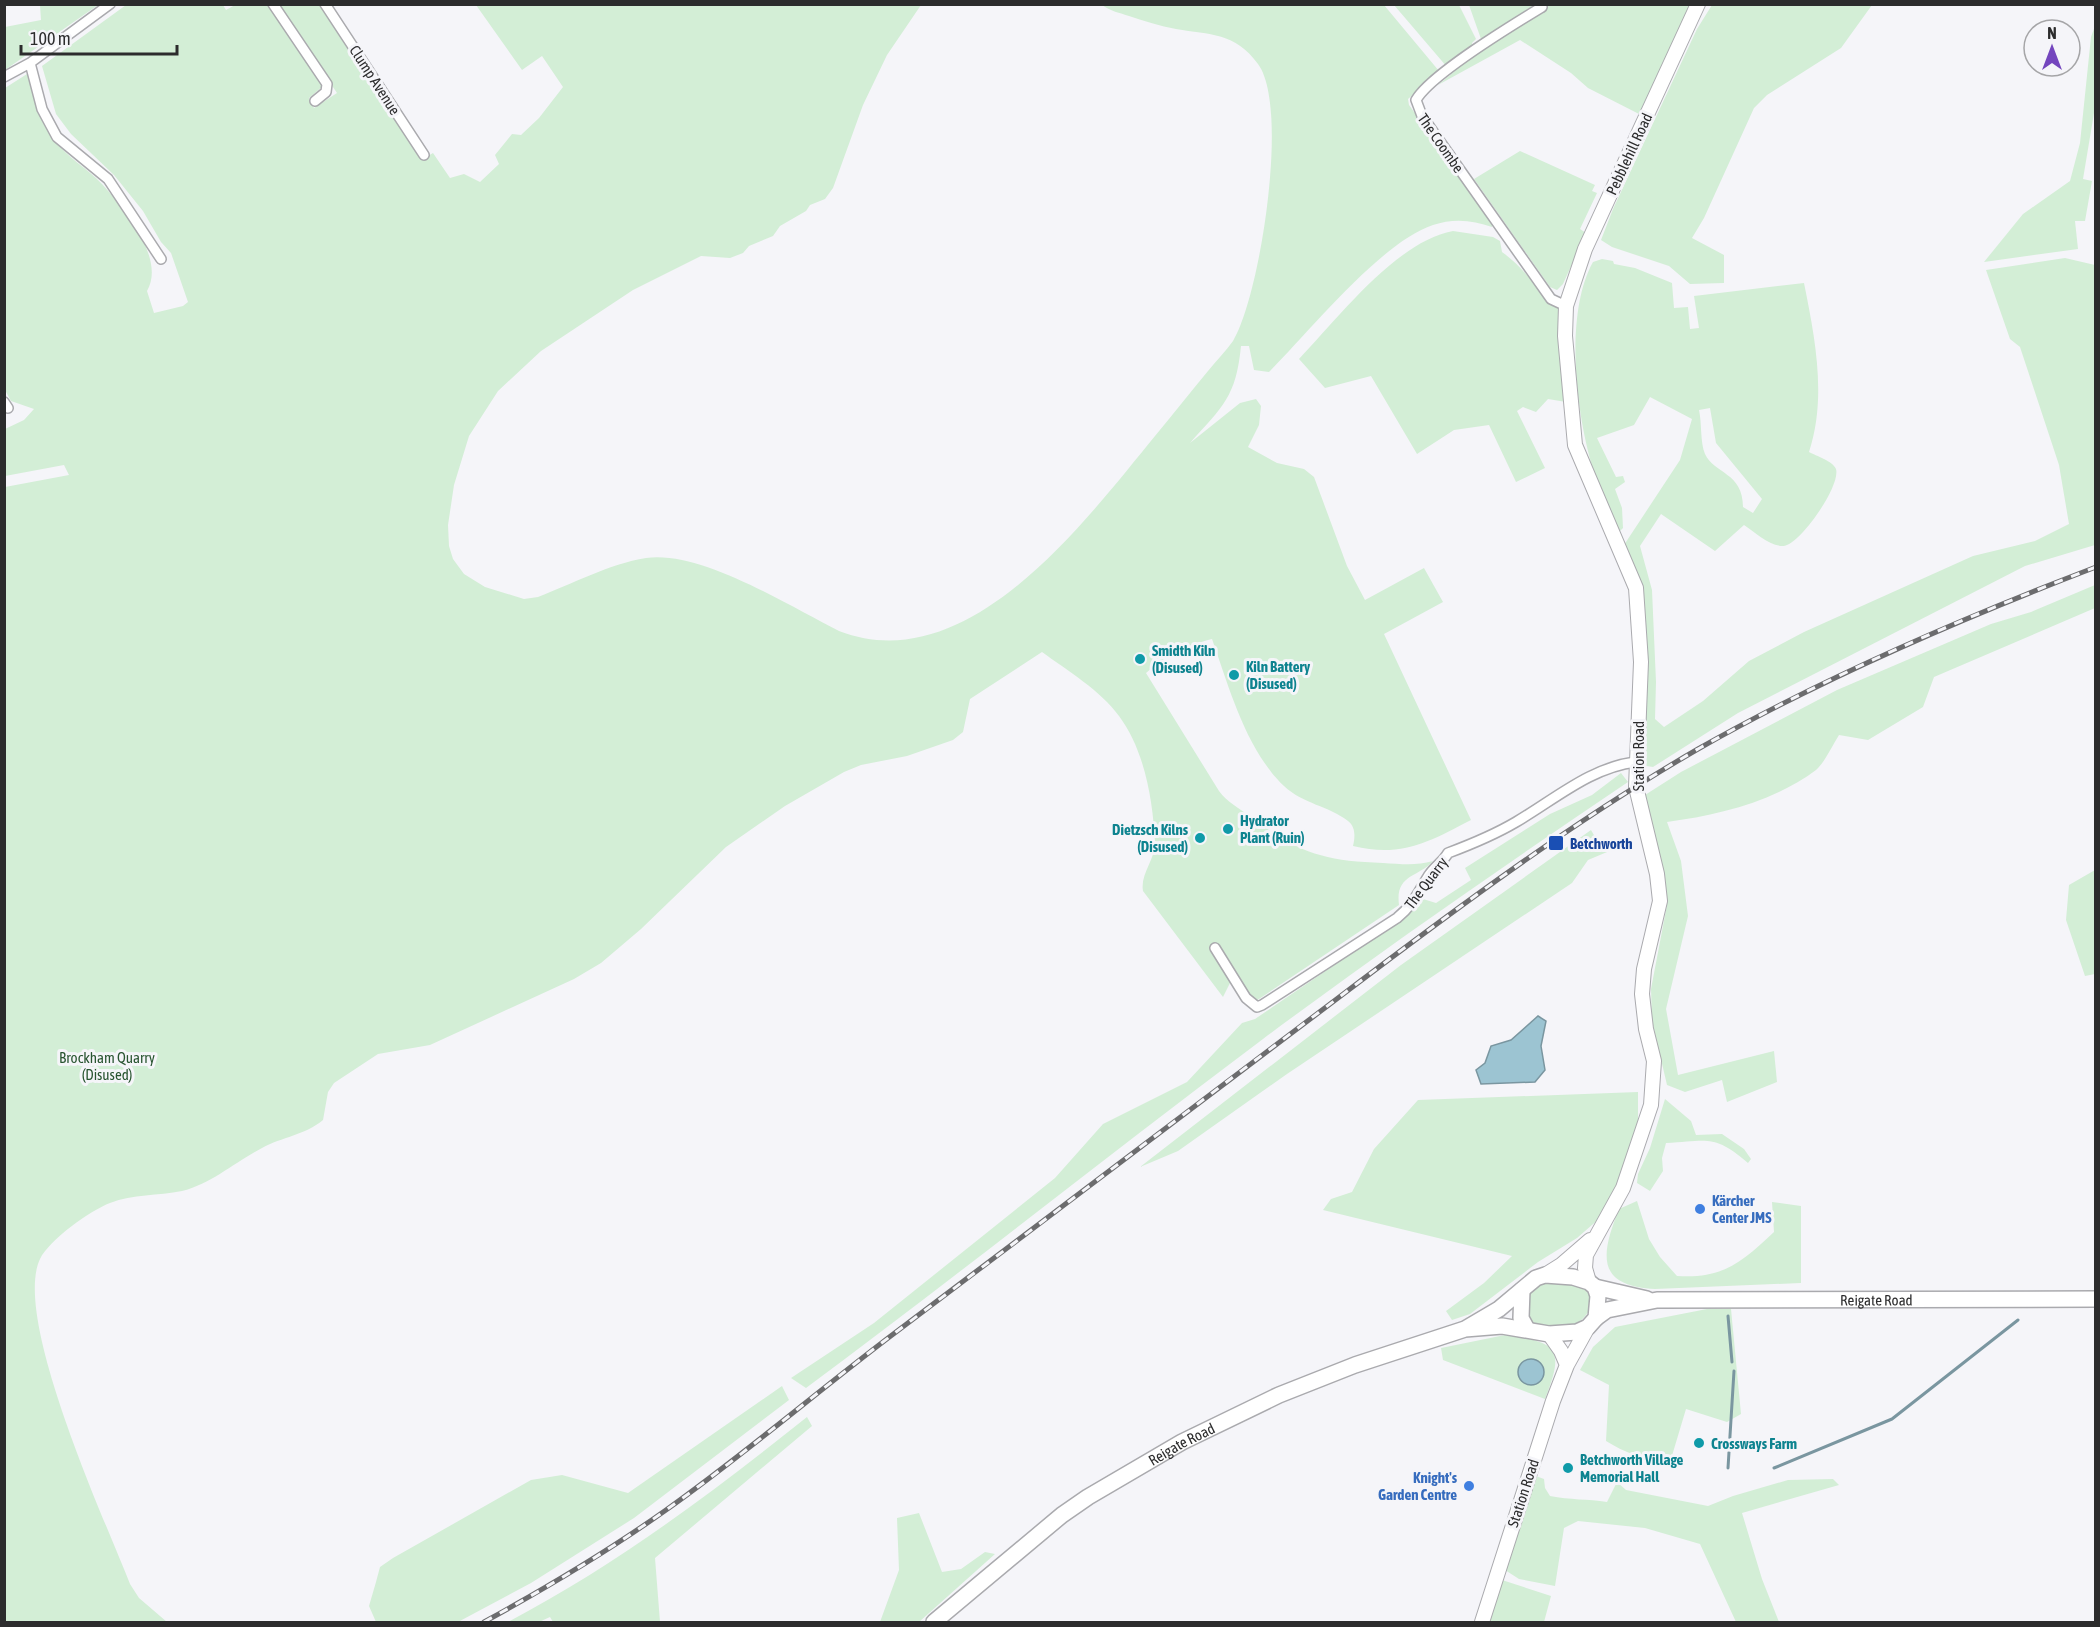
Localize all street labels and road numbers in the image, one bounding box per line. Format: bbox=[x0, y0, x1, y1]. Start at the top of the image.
street label: Clump Avenue bbox=[346, 42, 404, 118]
street label: The Coombe bbox=[1415, 110, 1468, 176]
street label: Pebblehill Road bbox=[1603, 110, 1655, 198]
street label: Station Road bbox=[1630, 721, 1647, 791]
street label: The Quarry bbox=[1401, 854, 1451, 912]
street label: Reigate Road bbox=[1840, 1291, 1913, 1308]
street label: Reigate Road bbox=[1145, 1419, 1217, 1468]
street label: Station Road bbox=[1504, 1457, 1542, 1529]

